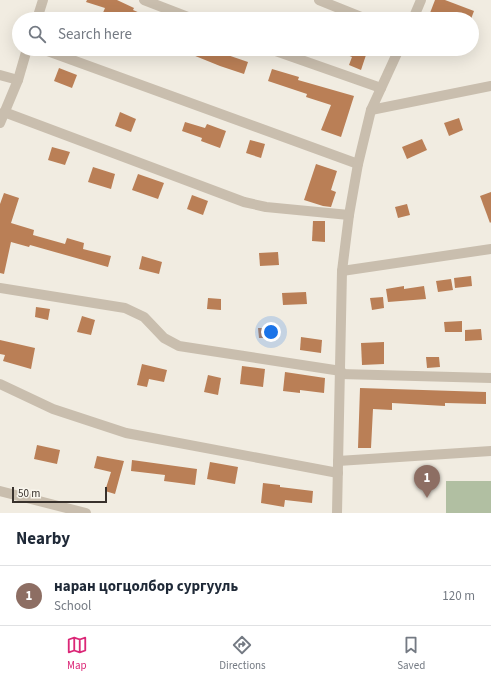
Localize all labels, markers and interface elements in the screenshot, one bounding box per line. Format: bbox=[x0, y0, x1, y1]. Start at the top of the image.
search box bbox=[12, 12, 479, 56]
icon: search bbox=[26, 23, 48, 45]
text: Search here bbox=[58, 24, 132, 45]
your location bbox=[261, 322, 281, 342]
pin: 1 bbox=[414, 465, 440, 498]
scale bar bbox=[12, 485, 107, 504]
text: 50 m bbox=[18, 486, 40, 501]
text: Nearby bbox=[16, 527, 70, 551]
text: наран цогцолбор сургууль bbox=[54, 576, 238, 597]
text: 1 bbox=[26, 587, 32, 605]
text: 120 m bbox=[442, 587, 475, 605]
text: School bbox=[54, 597, 91, 615]
tab: Map bbox=[66, 634, 88, 673]
tab: Directions bbox=[219, 634, 266, 673]
tab: Saved bbox=[397, 634, 425, 673]

